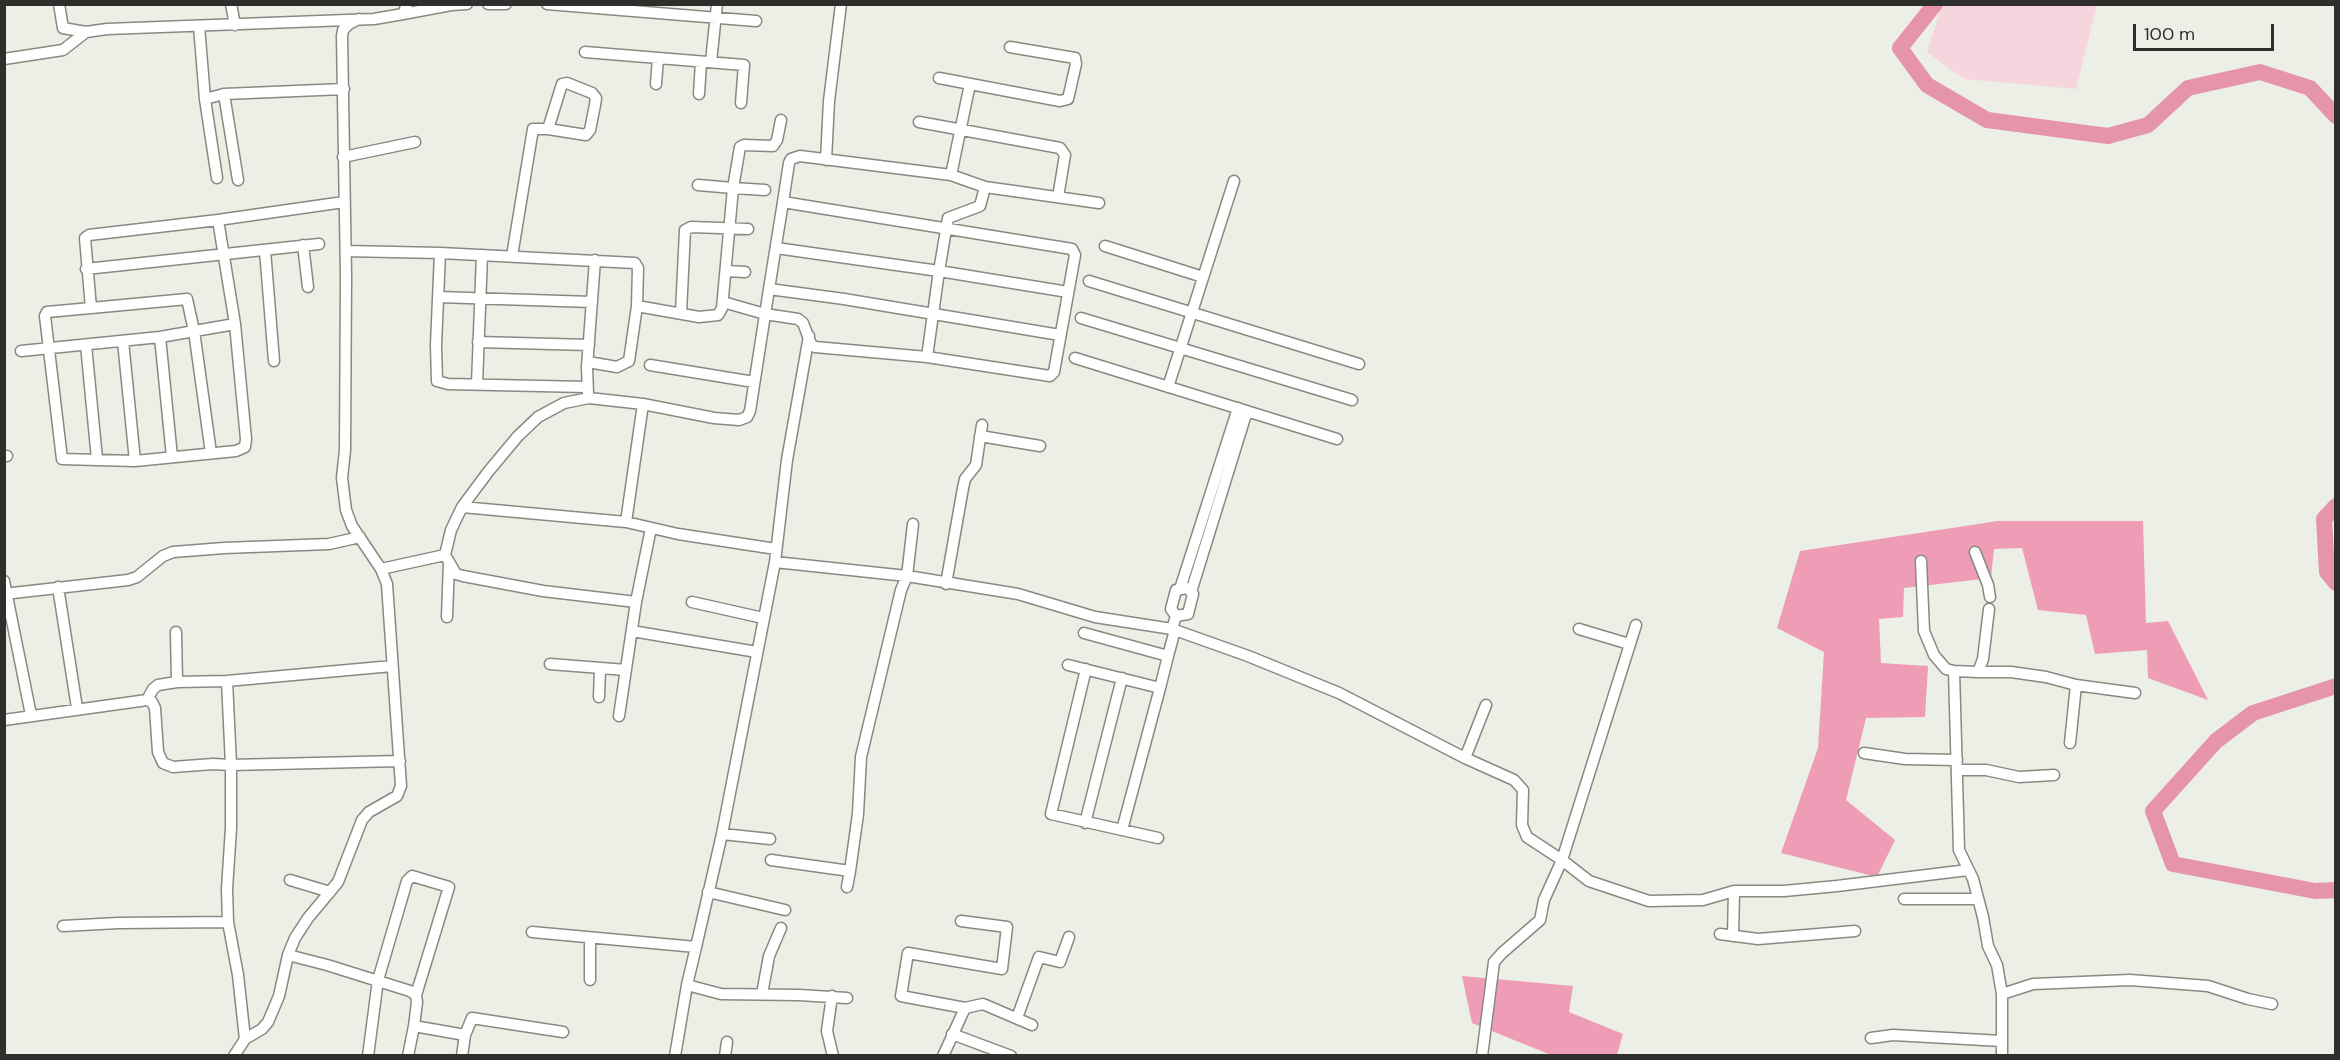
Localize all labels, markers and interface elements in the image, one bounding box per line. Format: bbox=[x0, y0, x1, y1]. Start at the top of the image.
scale bar bbox=[2136, 12, 2277, 50]
text: 100 m bbox=[2144, 22, 2195, 46]

